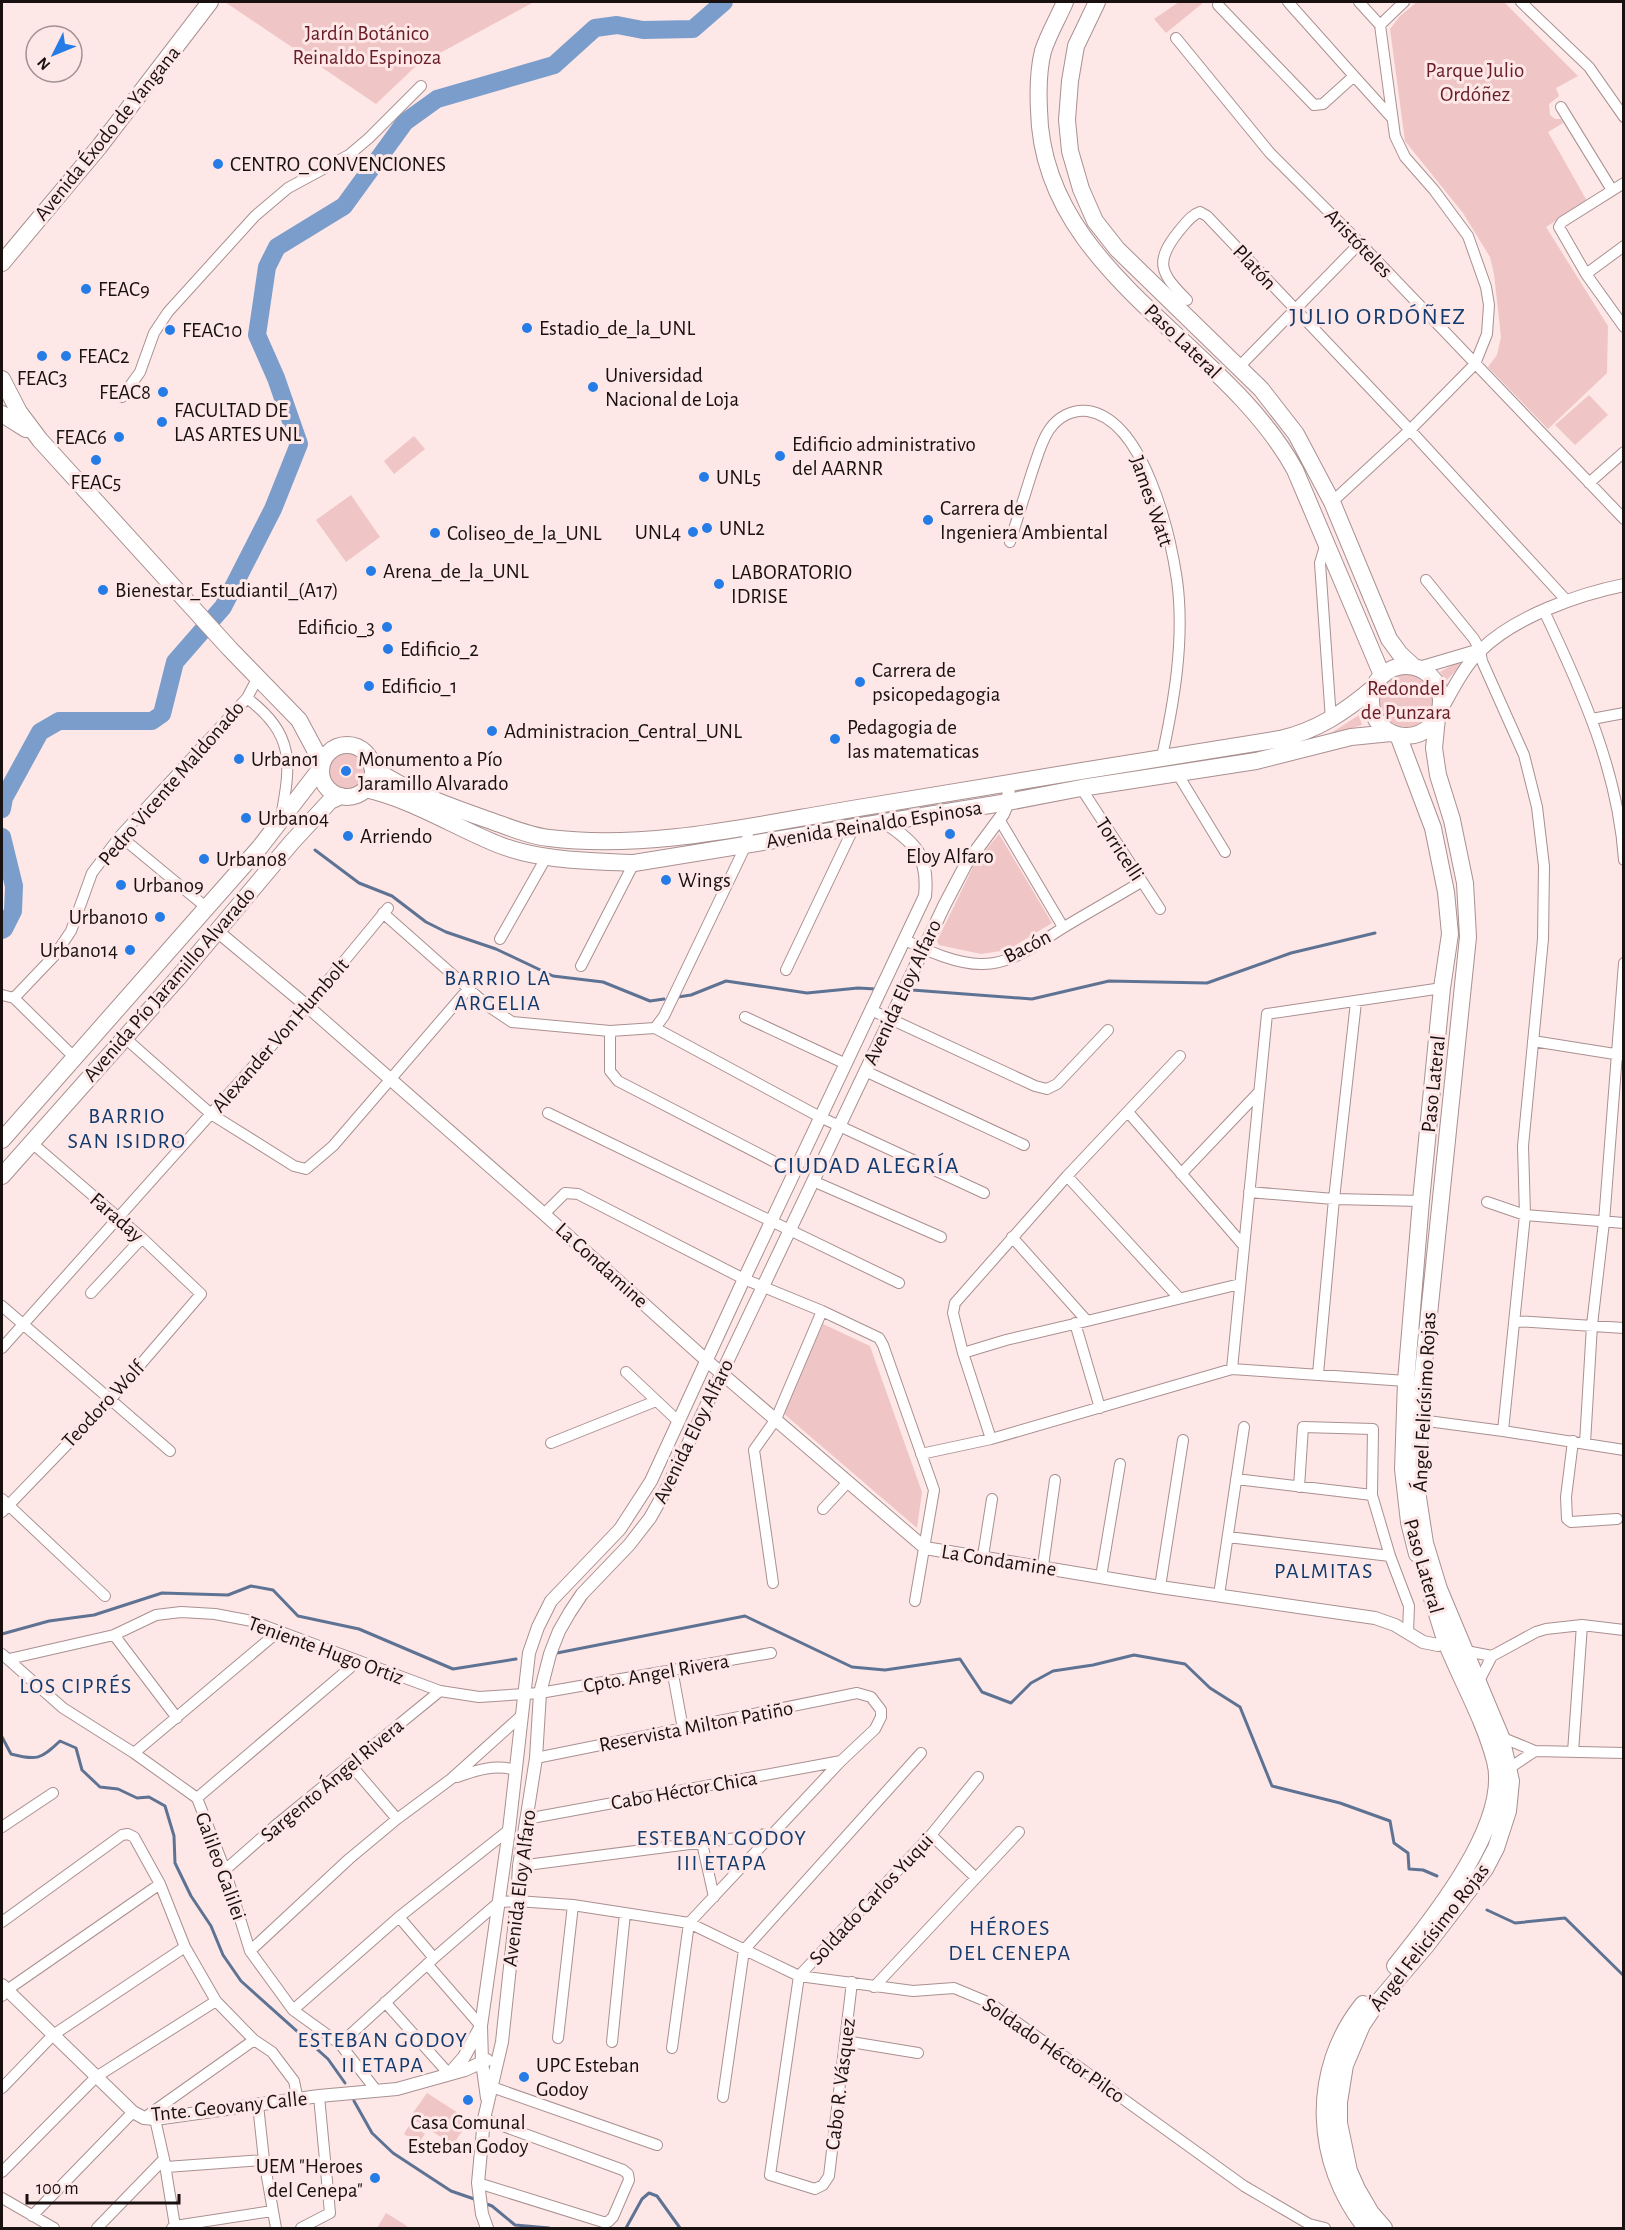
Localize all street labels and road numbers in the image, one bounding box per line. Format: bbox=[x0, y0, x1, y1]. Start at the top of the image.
street label: Avenida Éxodo de Yangana bbox=[29, 41, 184, 225]
street label: Aristóteles bbox=[1321, 205, 1396, 282]
street label: Platón bbox=[1229, 241, 1280, 294]
street label: Paso Lateral bbox=[1140, 300, 1225, 383]
street label: James Watt bbox=[1126, 453, 1177, 549]
street label: Pedro Vicente Maldonado bbox=[95, 697, 248, 870]
street label: Avenida Reinaldo Espinosa bbox=[765, 797, 984, 852]
street label: Torricelli bbox=[1091, 814, 1148, 885]
street label: Avenida Pío Jaramillo Alvarado bbox=[79, 883, 259, 1086]
street label: Avenida Eloy Alfaro bbox=[860, 916, 945, 1068]
street label: Bacón bbox=[1000, 926, 1054, 967]
street label: Alexander Von Humbolt bbox=[208, 954, 353, 1116]
street label: Paso Lateral bbox=[1418, 1034, 1449, 1134]
street label: Faraday bbox=[86, 1189, 148, 1246]
street label: La Condamine bbox=[551, 1219, 652, 1312]
street label: Ángel Felicísimo Rojas bbox=[1407, 1311, 1440, 1493]
street label: Teodoro Wolf bbox=[58, 1356, 150, 1452]
street label: Avenida Eloy Alfaro bbox=[649, 1356, 737, 1507]
street label: Paso Lateral bbox=[1400, 1516, 1447, 1616]
street label: La Condamine bbox=[940, 1541, 1058, 1580]
street label: Teniente Hugo Ortiz bbox=[245, 1613, 406, 1688]
street label: Cpto. Angel Rivera bbox=[581, 1650, 731, 1697]
street label: Reservista Milton Patiño bbox=[597, 1697, 795, 1756]
street label: Sargento Ángel Rivera bbox=[256, 1713, 408, 1846]
street label: Cabo Héctor Chica bbox=[609, 1767, 759, 1814]
street label: Avenida Eloy Alfaro bbox=[499, 1808, 540, 1968]
street label: Galileo Galilei bbox=[191, 1809, 250, 1923]
street label: Soldado Carlos Yuqui bbox=[805, 1830, 937, 1969]
street label: Ángel Felicísimo Rojas bbox=[1364, 1859, 1493, 2015]
street label: Soldado Héctor Pilco bbox=[979, 1994, 1129, 2107]
street label: Cabo R. Vásquez bbox=[822, 2017, 859, 2151]
street label: Tnte. Geovany Calle bbox=[150, 2088, 308, 2125]

